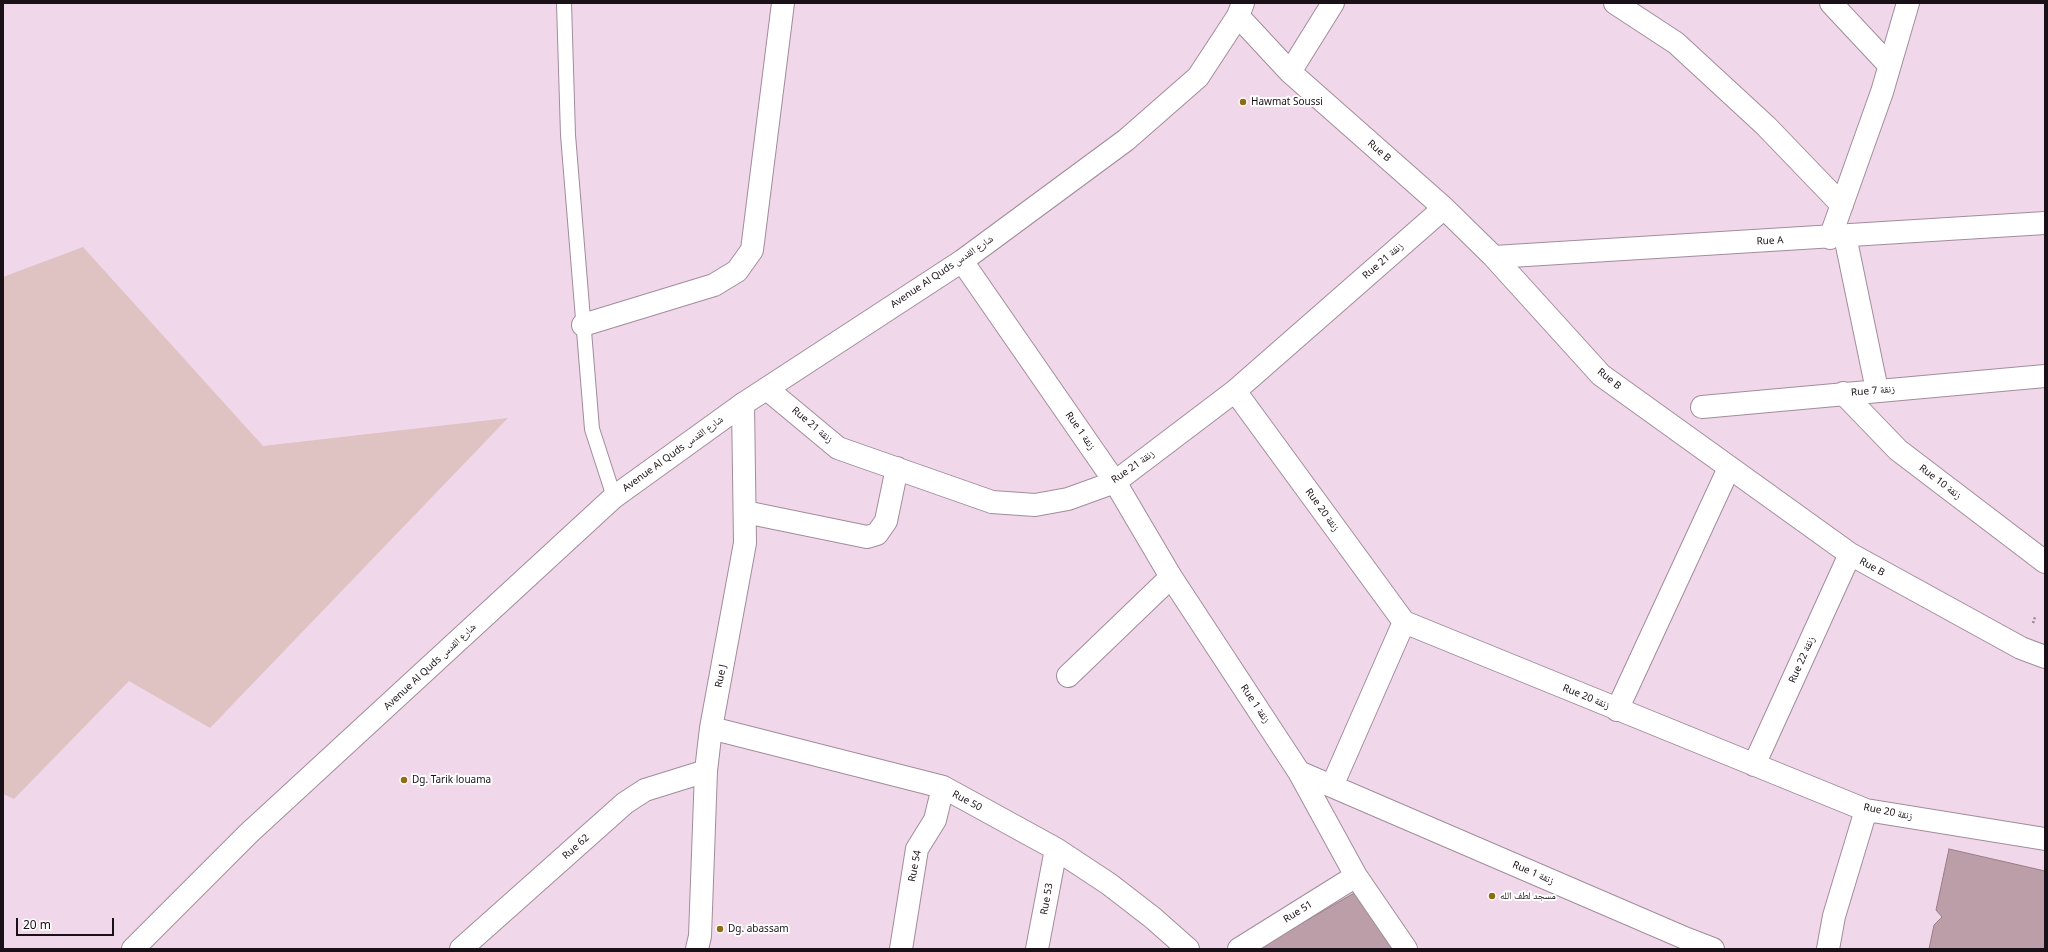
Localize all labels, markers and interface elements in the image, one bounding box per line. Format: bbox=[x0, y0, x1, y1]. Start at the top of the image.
place label: Hawmat Soussi bbox=[1251, 96, 1323, 108]
marker: Hawmat Soussi bbox=[1238, 97, 1248, 107]
street label: Rue B bbox=[1365, 138, 1393, 164]
street label: Avenue Al Quds شارع القدس bbox=[888, 233, 996, 311]
street label: Rue A bbox=[1756, 234, 1784, 248]
street label: Rue 21 زنقة bbox=[1360, 240, 1406, 282]
street label: Rue B bbox=[1595, 366, 1623, 392]
street label: Rue 7 زنقة bbox=[1851, 383, 1895, 399]
street label: Rue 21 زنقة bbox=[789, 404, 835, 446]
street label: Rue 1 زنقة bbox=[1062, 410, 1098, 452]
street label: Avenue Al Quds شارع القدس bbox=[620, 413, 726, 495]
street label: Rue 21 زنقة bbox=[1109, 448, 1157, 486]
street label: Rue 10 زنقة bbox=[1917, 462, 1963, 502]
street label: Rue 20 زنقة bbox=[1303, 486, 1341, 534]
street label: Rue B bbox=[1857, 555, 1887, 579]
street label: Avenue Al Quds شارع القدس bbox=[381, 621, 479, 713]
street label: Rue 22 زنقة bbox=[1786, 635, 1818, 685]
street label: Rue J bbox=[713, 663, 729, 689]
street label: Rue 1 زنقة bbox=[1238, 682, 1272, 726]
street label: Rue 20 زنقة bbox=[1561, 682, 1611, 712]
place label: Dg. Tarik louama bbox=[412, 774, 491, 786]
marker: Dg. Tarik louama bbox=[399, 775, 409, 785]
street label: Rue 50 bbox=[950, 788, 984, 814]
street label: Rue 20 زنقة bbox=[1862, 801, 1914, 823]
street label: Rue 62 bbox=[560, 832, 592, 862]
street label: Rue 54 bbox=[906, 849, 924, 883]
street label: Rue 1 زنقة bbox=[1510, 859, 1556, 887]
street label: Rue 53 bbox=[1038, 882, 1056, 916]
place label: مسجد لطف الله bbox=[1500, 890, 1556, 902]
marker: مسجد لطف الله bbox=[1487, 891, 1497, 901]
street label: Rue 51 bbox=[1281, 898, 1315, 926]
scale bar bbox=[18, 910, 116, 936]
text: 20 m bbox=[23, 916, 51, 933]
place label: Dg. abassam bbox=[728, 923, 789, 935]
marker: Dg. abassam bbox=[715, 924, 725, 934]

